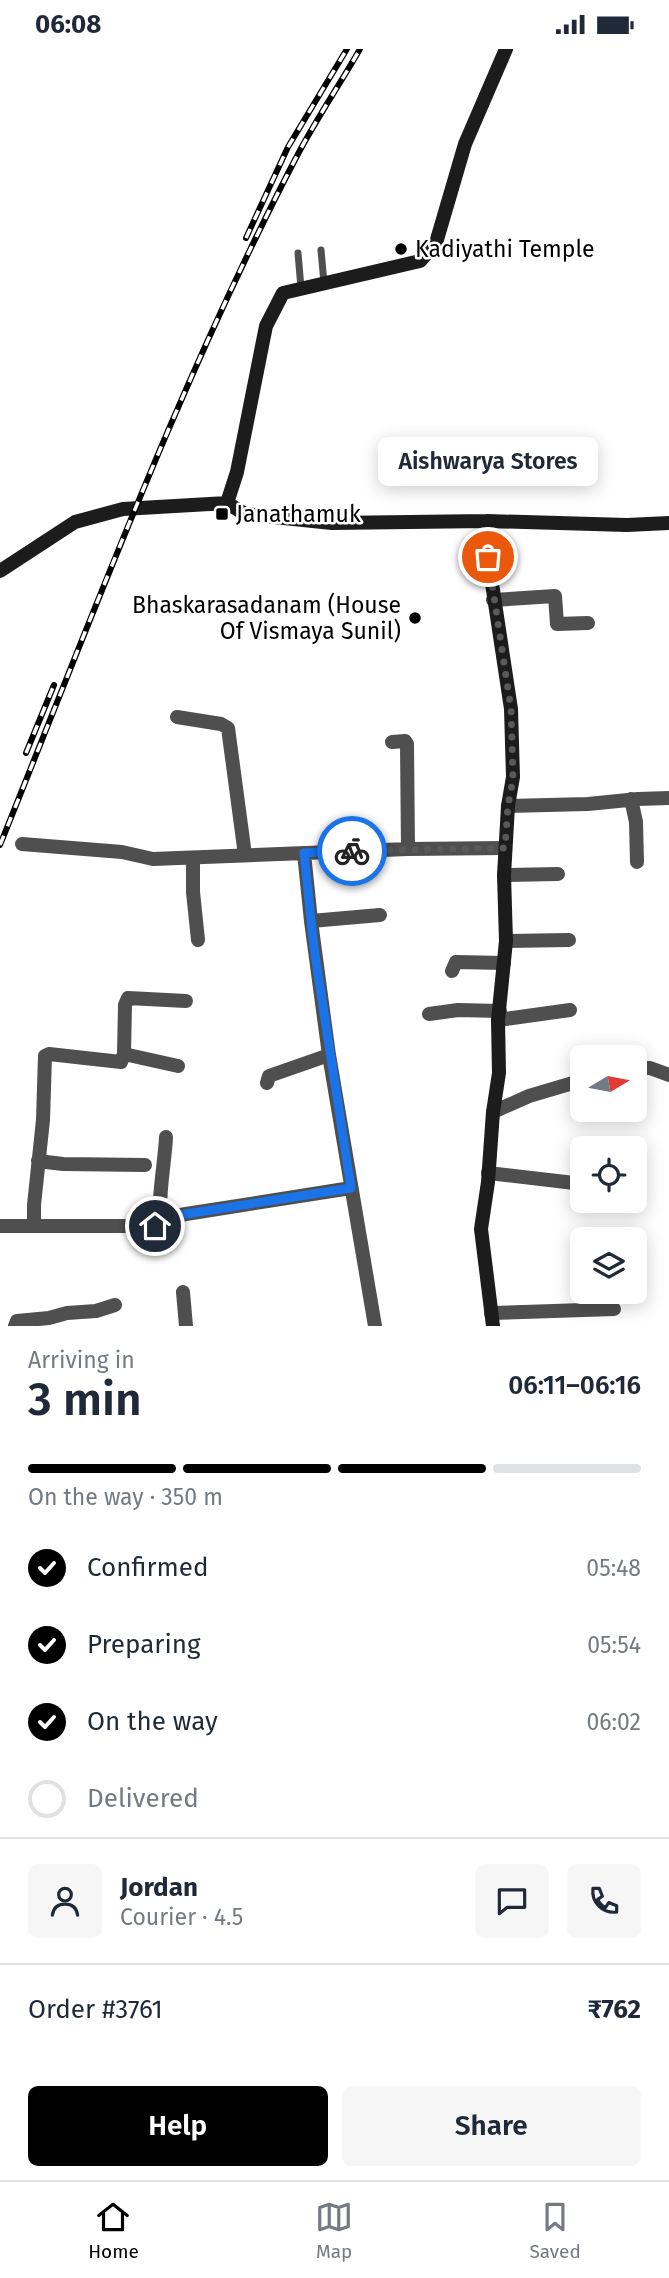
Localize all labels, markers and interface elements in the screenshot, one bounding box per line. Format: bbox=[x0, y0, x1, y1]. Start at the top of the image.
text: 06:08 bbox=[35, 9, 101, 40]
place label: Kadiyathi Temple bbox=[415, 235, 595, 263]
marker: Kadiyathi Temple bbox=[393, 241, 409, 257]
callout: Aishwarya Stores bbox=[378, 438, 598, 487]
text: Aishwarya Stores bbox=[398, 447, 578, 475]
place label: Janathamuk bbox=[236, 500, 361, 528]
marker: Janathamuk bbox=[214, 506, 230, 522]
pin bbox=[458, 527, 518, 587]
icon: bag bbox=[469, 538, 507, 576]
place label: Bhaskarasadanam (House Of Vismaya Sunil) bbox=[132, 591, 401, 645]
marker: Bhaskarasadanam (House Of Vismaya Sunil) bbox=[407, 610, 423, 626]
courier bbox=[317, 816, 387, 886]
icon: bike bbox=[333, 832, 371, 870]
north arrow bbox=[570, 1045, 648, 1122]
map controls bbox=[570, 1045, 647, 1304]
button: locate bbox=[570, 1136, 647, 1213]
pin bbox=[125, 1196, 185, 1256]
icon: home bbox=[136, 1207, 174, 1245]
button: layers bbox=[570, 1227, 647, 1304]
text: Arriving in bbox=[28, 1346, 135, 1374]
text: 06:11–06:16 bbox=[508, 1370, 641, 1401]
text: 3 min bbox=[28, 1372, 142, 1427]
text: On the way · 350 m bbox=[28, 1483, 223, 1511]
icon: check bbox=[28, 1549, 66, 1587]
text: Confirmed bbox=[87, 1552, 208, 1583]
text: 05:48 bbox=[586, 1554, 641, 1582]
icon: check bbox=[28, 1626, 66, 1664]
text: Preparing bbox=[87, 1629, 200, 1660]
text: 05:54 bbox=[587, 1631, 641, 1659]
icon: check bbox=[28, 1703, 66, 1741]
text: On the way bbox=[87, 1706, 218, 1737]
text: 06:02 bbox=[586, 1708, 641, 1736]
text: Delivered bbox=[87, 1783, 199, 1814]
button: person bbox=[28, 1864, 102, 1938]
button: chat bbox=[475, 1864, 549, 1938]
button: phone bbox=[567, 1864, 641, 1938]
text: Jordan bbox=[120, 1872, 198, 1903]
text: Courier · 4.5 bbox=[120, 1903, 243, 1931]
text: Order #3761 bbox=[28, 1994, 163, 2025]
text: ₹762 bbox=[587, 1994, 641, 2025]
button: Help bbox=[28, 2086, 328, 2166]
button: Share bbox=[342, 2086, 641, 2166]
tab: Home bbox=[88, 2198, 139, 2263]
tab: Map bbox=[315, 2198, 353, 2263]
tab: Saved bbox=[529, 2198, 581, 2263]

